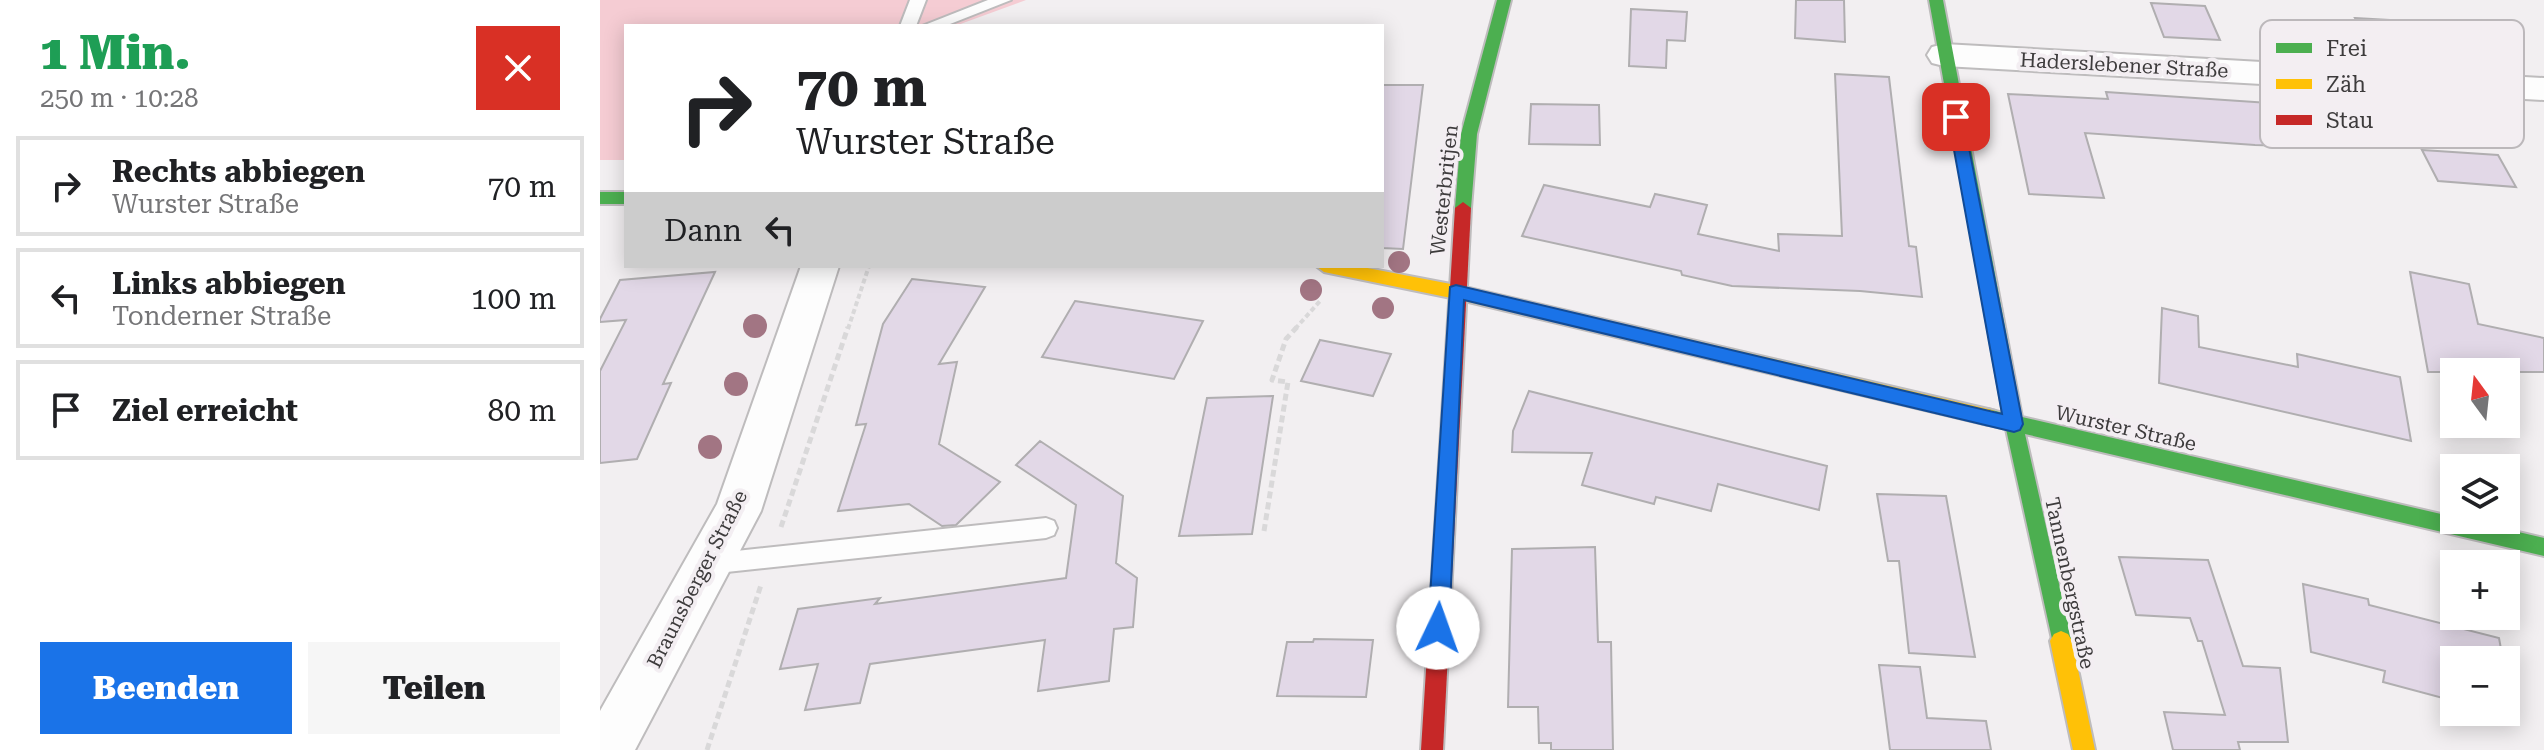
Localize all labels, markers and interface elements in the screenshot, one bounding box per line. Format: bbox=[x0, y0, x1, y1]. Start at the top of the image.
legend bbox=[2260, 20, 2524, 148]
text: 1 Min. bbox=[40, 25, 190, 81]
button: close bbox=[476, 26, 560, 110]
text: Frei bbox=[2326, 36, 2367, 61]
street label: Haderslebener Straße bbox=[2019, 48, 2229, 82]
text: 70 m bbox=[796, 54, 927, 120]
icon: right bbox=[664, 56, 768, 160]
text: Zäh bbox=[2326, 72, 2366, 97]
text: 250 m · 10:28 bbox=[40, 83, 199, 113]
pin bbox=[1922, 83, 1990, 151]
icon: arrive bbox=[1934, 95, 1978, 139]
text: Stau bbox=[2326, 108, 2374, 133]
text: Wurster Straße bbox=[796, 121, 1055, 163]
street label: Westerbritjen bbox=[1425, 123, 1463, 256]
text: Rechts abbiegen bbox=[112, 154, 365, 189]
icon: right bbox=[44, 164, 88, 208]
text: 70 m bbox=[487, 169, 556, 204]
text: Wurster Straße bbox=[112, 189, 299, 219]
icon: left bbox=[758, 208, 802, 252]
text: Dann bbox=[664, 213, 742, 248]
text: Links abbiegen bbox=[112, 266, 346, 301]
icon: left bbox=[44, 276, 88, 320]
text: 100 m bbox=[471, 281, 556, 316]
text: Tonderner Straße bbox=[112, 301, 331, 331]
north arrow bbox=[2440, 358, 2520, 438]
map controls bbox=[2440, 358, 2520, 726]
icon: arrive bbox=[44, 388, 88, 432]
text: Ziel erreicht bbox=[112, 393, 298, 428]
text: 80 m bbox=[487, 393, 556, 428]
street label: Wurster Straße bbox=[2053, 400, 2199, 456]
button: layers bbox=[2440, 454, 2520, 534]
street label: Braunsberger Straße bbox=[642, 486, 752, 672]
street label: Tannenbergstraße bbox=[2040, 495, 2100, 671]
button: + bbox=[2440, 550, 2520, 630]
position arrow bbox=[1396, 586, 1480, 670]
button: Beenden bbox=[40, 642, 292, 734]
button: Teilen bbox=[308, 642, 560, 734]
button: − bbox=[2440, 646, 2520, 726]

